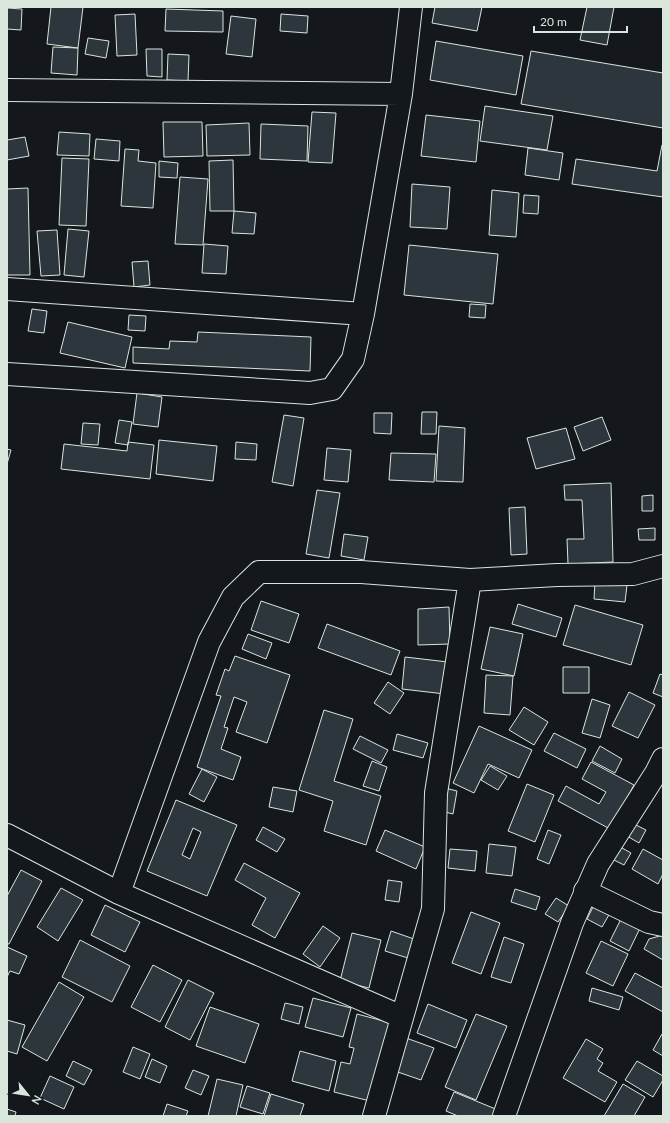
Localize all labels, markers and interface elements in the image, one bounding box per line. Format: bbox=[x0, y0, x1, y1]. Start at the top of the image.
scale bar bbox=[534, 8, 627, 34]
text: 20 m bbox=[540, 14, 567, 29]
north arrow bbox=[8, 1075, 48, 1115]
text: N bbox=[29, 1093, 45, 1107]

